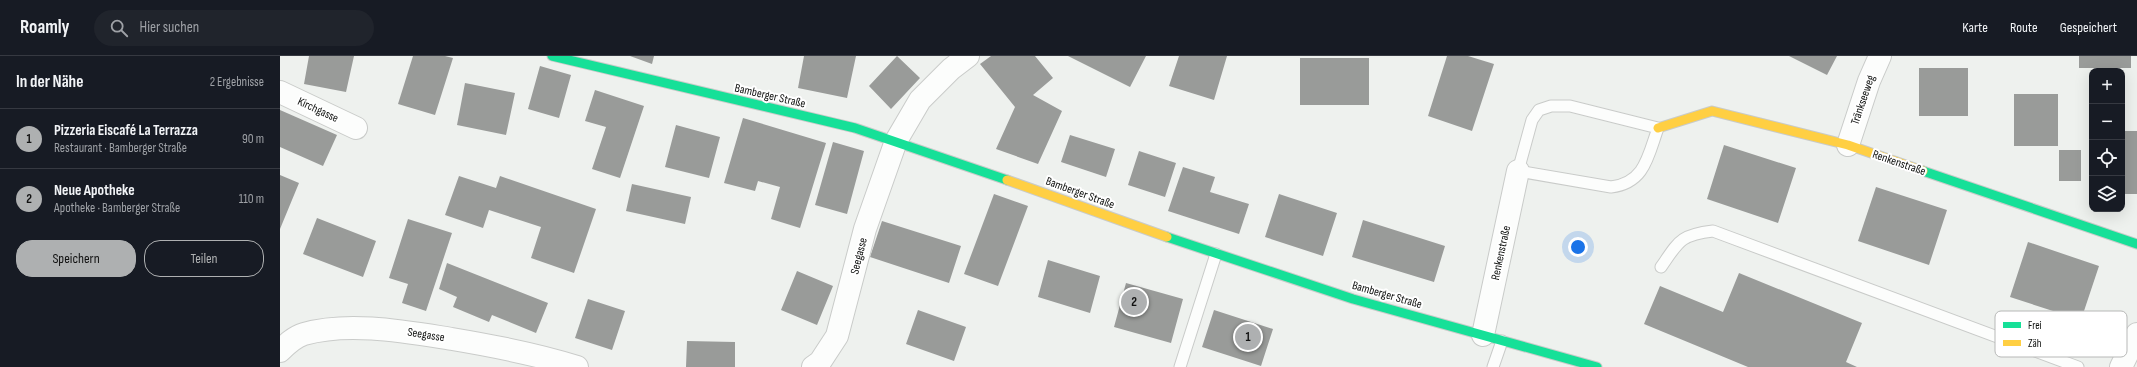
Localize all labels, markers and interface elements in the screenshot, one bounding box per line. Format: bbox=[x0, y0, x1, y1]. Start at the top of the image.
search box bbox=[94, 10, 374, 46]
text: Roamly bbox=[20, 16, 70, 39]
icon: search bbox=[108, 17, 130, 39]
text: Hier suchen bbox=[140, 18, 199, 37]
text: Karte bbox=[1962, 19, 1988, 36]
text: Route bbox=[2010, 19, 2038, 36]
text: Gespeichert bbox=[2060, 19, 2117, 36]
map controls bbox=[2089, 68, 2125, 212]
button: + bbox=[2089, 68, 2125, 104]
text: In der Nähe bbox=[16, 72, 83, 92]
street label: Tränkseeweg bbox=[1848, 73, 1879, 127]
text: 2 Ergebnisse bbox=[210, 74, 264, 90]
street label: Bamberger Straße bbox=[733, 81, 807, 111]
street label: Kirchgasse bbox=[295, 94, 341, 126]
button: − bbox=[2089, 104, 2125, 140]
text: Pizzeria Eiscafé La Terrazza bbox=[54, 121, 198, 140]
text: 1 bbox=[26, 131, 32, 147]
text: 90 m bbox=[242, 131, 264, 147]
text: Restaurant · Bamberger Straße bbox=[54, 140, 187, 156]
button: locate bbox=[2089, 140, 2125, 176]
street label: Renkenstraße bbox=[1870, 147, 1928, 179]
street label: Bamberger Straße bbox=[1044, 174, 1117, 212]
button: layers bbox=[2089, 176, 2125, 212]
text: Neue Apotheke bbox=[54, 181, 135, 200]
text: 2 bbox=[26, 191, 32, 207]
text: 110 m bbox=[239, 191, 264, 207]
text: Apotheke · Bamberger Straße bbox=[54, 200, 180, 216]
street label: Renkenstraße bbox=[1488, 224, 1514, 282]
street label: Seegasse bbox=[847, 236, 871, 276]
your location bbox=[1568, 237, 1588, 257]
button: Speichern bbox=[16, 240, 136, 277]
button: Teilen bbox=[144, 240, 264, 277]
street label: Bamberger Straße bbox=[1350, 278, 1424, 312]
pin: 2 bbox=[1121, 287, 1147, 317]
legend bbox=[1995, 311, 2127, 357]
text: Frei bbox=[2028, 319, 2042, 332]
pin: 1 bbox=[1235, 322, 1261, 352]
street label: Seegasse bbox=[406, 325, 446, 345]
text: Zäh bbox=[2028, 337, 2042, 350]

